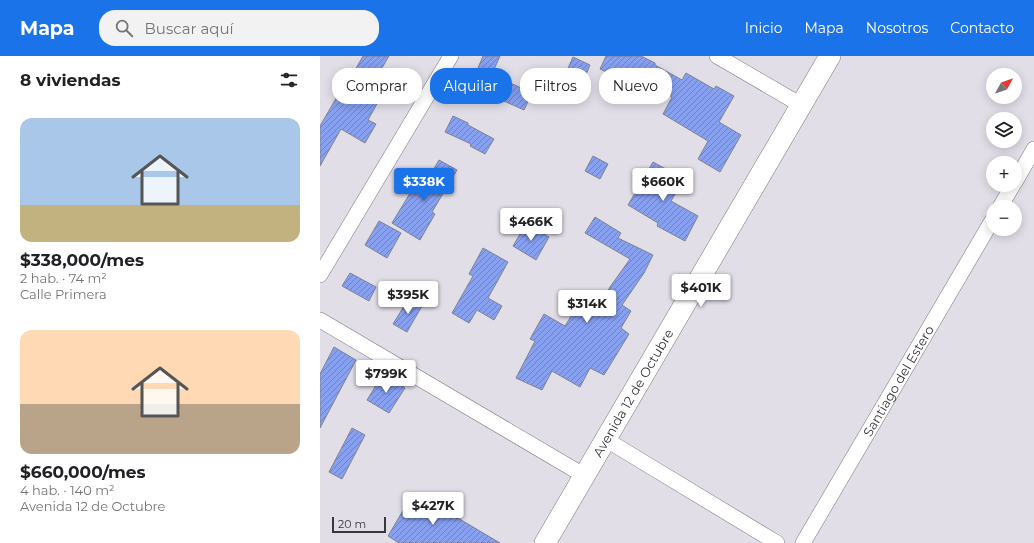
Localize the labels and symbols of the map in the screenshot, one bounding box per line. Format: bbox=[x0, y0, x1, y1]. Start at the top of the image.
north arrow bbox=[986, 68, 1022, 104]
pin: $338K bbox=[396, 168, 452, 202]
pin: $660K bbox=[635, 168, 691, 202]
pin: $466K bbox=[503, 208, 559, 242]
pin: $401K bbox=[673, 274, 729, 308]
pin: $395K bbox=[380, 281, 436, 315]
pin: $314K bbox=[559, 290, 615, 324]
street label: Santiago del Estero bbox=[859, 322, 937, 439]
street label: Avenida 12 de Octubre bbox=[589, 326, 677, 460]
pin: $799K bbox=[358, 360, 414, 394]
pin: $427K bbox=[405, 492, 461, 526]
scale bar bbox=[332, 515, 386, 534]

